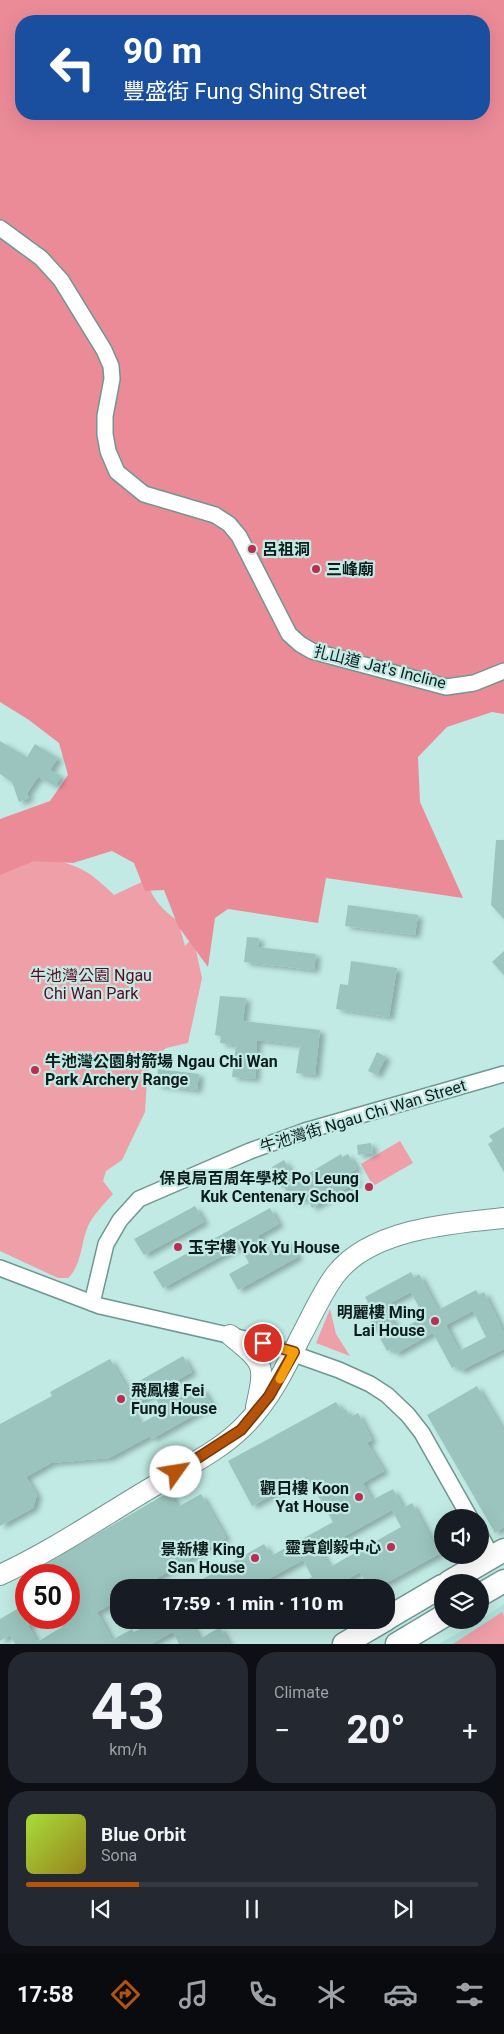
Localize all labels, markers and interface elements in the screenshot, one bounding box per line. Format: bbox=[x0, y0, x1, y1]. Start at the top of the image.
text: 90 m bbox=[123, 31, 202, 72]
icon: left bbox=[40, 35, 105, 100]
text: 豐盛街 Fung Shing Street bbox=[123, 79, 367, 104]
place label: 呂祖洞 bbox=[262, 540, 310, 559]
marker: 呂祖洞 bbox=[246, 543, 258, 555]
place label: 三峰廟 bbox=[326, 560, 374, 579]
marker: 三峰廟 bbox=[310, 563, 322, 575]
street label: 扎山道 Jat's Incline bbox=[312, 641, 448, 693]
park label: 牛池灣公園 Ngau Chi Wan Park bbox=[30, 966, 152, 1003]
place label: 牛池灣公園射箭場 Ngau Chi Wan Park Archery Range bbox=[45, 1052, 278, 1089]
marker: 牛池灣公園射箭場 Ngau Chi Wan Park Archery Range bbox=[29, 1064, 41, 1076]
street label: 牛池灣街 Ngau Chi Wan Street bbox=[258, 1076, 468, 1156]
place label: 保良局百周年學校 Po Leung Kuk Centenary School bbox=[159, 1169, 359, 1206]
marker: 保良局百周年學校 Po Leung Kuk Centenary School bbox=[363, 1181, 375, 1193]
place label: 玉宇樓 Yok Yu House bbox=[188, 1238, 340, 1257]
marker: 玉宇樓 Yok Yu House bbox=[172, 1241, 184, 1253]
place label: 明麗樓 Ming Lai House bbox=[337, 1303, 425, 1340]
marker: 明麗樓 Ming Lai House bbox=[429, 1315, 441, 1327]
pin bbox=[242, 1322, 284, 1364]
icon: arrive bbox=[249, 1329, 277, 1357]
place label: 飛鳳樓 Fei Fung House bbox=[131, 1381, 217, 1418]
marker: 飛鳳樓 Fei Fung House bbox=[115, 1393, 127, 1405]
position arrow bbox=[149, 1445, 201, 1497]
place label: 觀日樓 Koon Yat House bbox=[260, 1479, 349, 1516]
marker: 觀日樓 Koon Yat House bbox=[353, 1491, 365, 1503]
map controls bbox=[434, 1509, 489, 1629]
button: sound bbox=[434, 1509, 489, 1564]
place label: 靈實創毅中心 bbox=[285, 1538, 381, 1557]
place label: 景新樓 King San House bbox=[161, 1540, 245, 1577]
marker: 靈實創毅中心 bbox=[385, 1541, 397, 1553]
marker: 景新樓 King San House bbox=[249, 1552, 261, 1564]
speed limit sign: 50 bbox=[15, 1564, 80, 1629]
button: layers bbox=[434, 1574, 489, 1629]
text: 17:59 · 1 min · 110 m bbox=[161, 1592, 344, 1615]
text: 43 bbox=[91, 1669, 165, 1745]
text: Climate bbox=[274, 1683, 329, 1702]
text: 20° bbox=[347, 1708, 405, 1752]
text: − bbox=[274, 1714, 290, 1747]
text: + bbox=[462, 1714, 478, 1747]
text: km/h bbox=[109, 1740, 147, 1759]
text: Blue Orbit bbox=[101, 1823, 186, 1846]
text: Sona bbox=[101, 1846, 137, 1865]
icon: previous bbox=[87, 1895, 115, 1923]
icon: pause bbox=[238, 1895, 266, 1923]
icon: next bbox=[389, 1895, 417, 1923]
icon: directions bbox=[108, 1977, 143, 2012]
icon: music bbox=[176, 1977, 211, 2012]
icon: phone bbox=[245, 1977, 280, 2012]
icon: climate bbox=[314, 1977, 349, 2012]
icon: car bbox=[383, 1977, 418, 2012]
icon: filters bbox=[452, 1977, 487, 2012]
text: 17:58 bbox=[17, 1982, 74, 2007]

